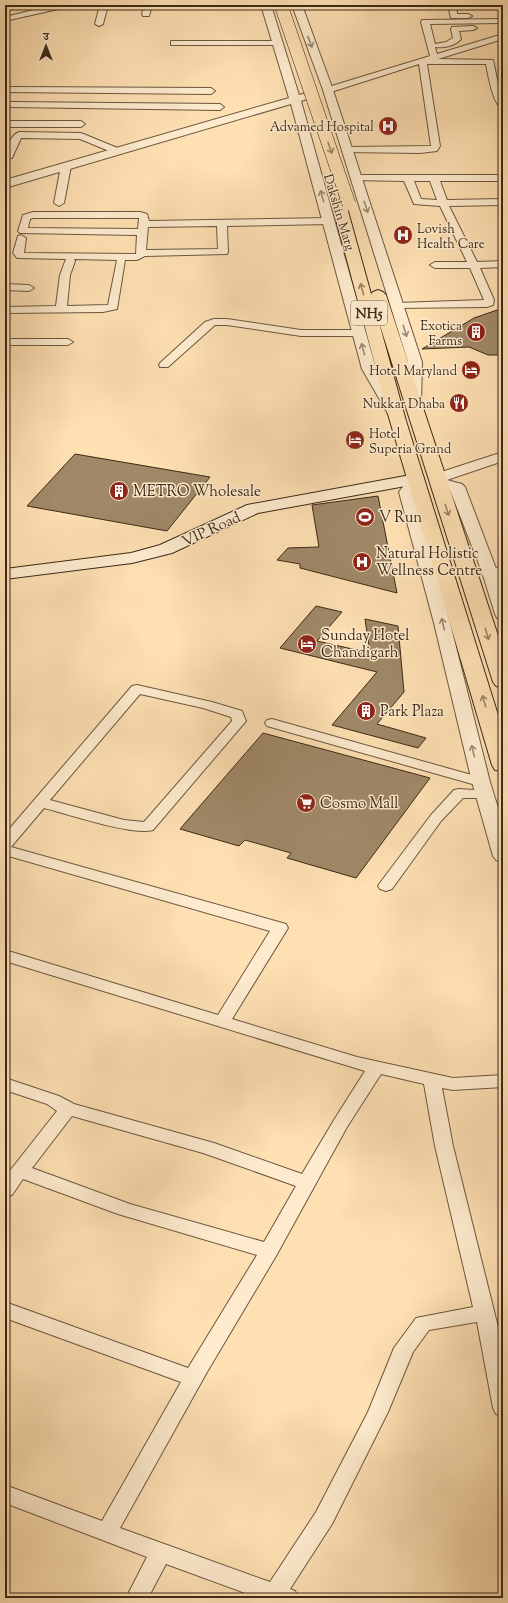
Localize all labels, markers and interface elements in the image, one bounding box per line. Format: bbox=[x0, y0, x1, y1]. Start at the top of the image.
north arrow bbox=[26, 26, 66, 66]
text: उ bbox=[42, 29, 50, 45]
one-way arrow bbox=[307, 35, 315, 47]
hospital icon: Advamed Hospital bbox=[377, 115, 399, 137]
place label: Advamed Hospital bbox=[270, 119, 374, 137]
one-way arrow bbox=[327, 141, 334, 154]
street label: Dakshin Marg bbox=[318, 172, 358, 253]
one-way arrow bbox=[318, 190, 325, 203]
one-way arrow bbox=[362, 201, 370, 213]
place label: Lovish Health Care bbox=[417, 221, 485, 254]
hospital icon: Lovish Health Care bbox=[392, 224, 414, 246]
one-way arrow bbox=[358, 283, 365, 296]
road number: NH5 bbox=[351, 301, 387, 325]
place label: Exotica Farms bbox=[420, 318, 462, 351]
building icon: Exotica Farms bbox=[465, 321, 487, 343]
one-way arrow bbox=[402, 325, 409, 338]
one-way arrow bbox=[359, 343, 366, 356]
hotel icon: Hotel Maryland bbox=[460, 359, 482, 381]
place label: Hotel Maryland bbox=[369, 363, 458, 381]
restaurant icon: Nukkar Dhaba bbox=[448, 392, 470, 414]
place label: Nukkar Dhaba bbox=[363, 396, 445, 414]
place label: Hotel Superia Grand bbox=[369, 426, 452, 459]
hotel icon: Hotel Superia Grand bbox=[344, 429, 366, 451]
building icon: METRO Wholesale bbox=[108, 480, 130, 502]
place label: METRO Wholesale bbox=[133, 482, 261, 503]
one-way arrow bbox=[444, 504, 452, 516]
sports icon: V Run bbox=[354, 506, 376, 528]
street label: VIP Road bbox=[179, 507, 245, 553]
place label: V Run bbox=[379, 508, 422, 529]
place label: Natural Holistic Wellness Centre bbox=[376, 544, 482, 582]
hospital icon: Natural Holistic Wellness Centre bbox=[351, 551, 373, 573]
one-way arrow bbox=[438, 618, 446, 631]
place label: Sunday Hotel Chandigarh bbox=[321, 626, 409, 664]
one-way arrow bbox=[484, 627, 491, 640]
hotel icon: Sunday Hotel Chandigarh bbox=[296, 633, 318, 655]
one-way arrow bbox=[480, 695, 487, 708]
building icon: Park Plaza bbox=[355, 700, 377, 722]
place label: Park Plaza bbox=[380, 702, 444, 723]
one-way arrow bbox=[469, 745, 476, 758]
supermarket icon: Cosmo Mall bbox=[295, 792, 317, 814]
place label: Cosmo Mall bbox=[320, 794, 399, 815]

